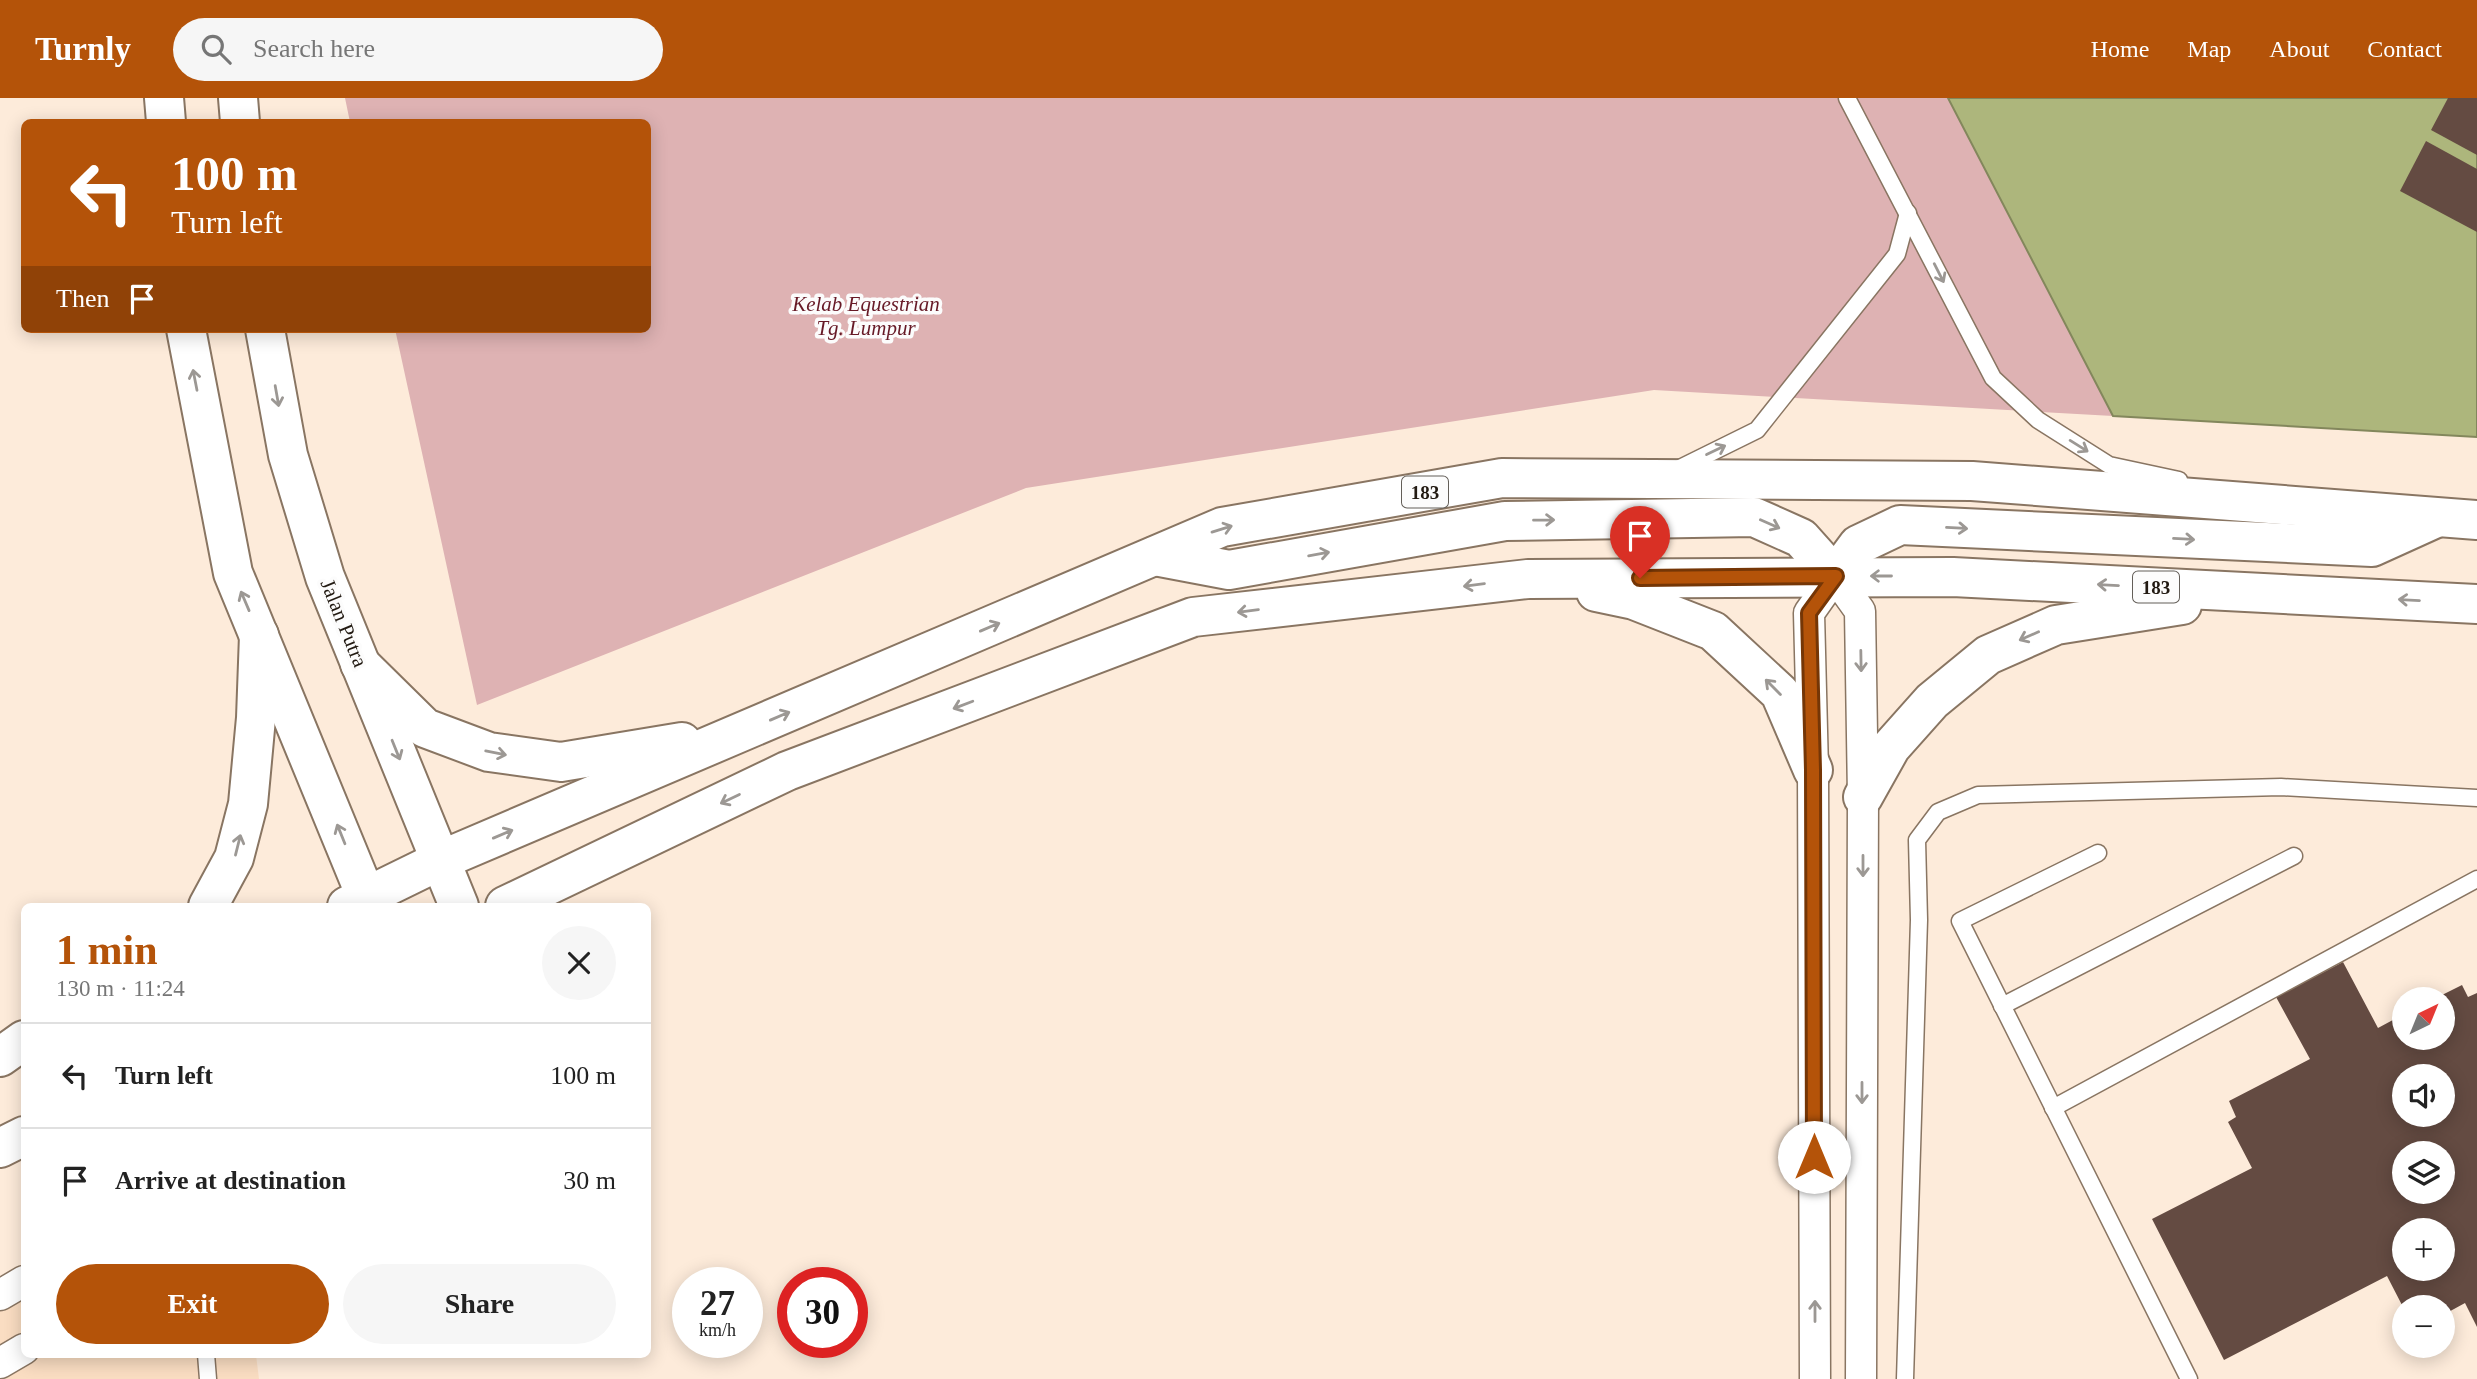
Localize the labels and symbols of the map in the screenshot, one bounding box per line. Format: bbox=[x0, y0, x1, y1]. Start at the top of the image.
one-way arrow bbox=[1933, 263, 1947, 283]
park label: Kelab Equestrian Tg. Lumpur bbox=[791, 292, 940, 340]
one-way arrow bbox=[187, 369, 201, 392]
one-way arrow bbox=[271, 384, 285, 407]
one-way arrow bbox=[2069, 438, 2088, 453]
one-way arrow bbox=[1705, 442, 1726, 456]
road number: 183 bbox=[1402, 476, 1448, 508]
pin bbox=[1610, 506, 1670, 578]
one-way arrow bbox=[1532, 513, 1555, 527]
one-way arrow bbox=[1758, 518, 1780, 531]
one-way arrow bbox=[1210, 521, 1232, 534]
one-way arrow bbox=[1945, 522, 1968, 535]
one-way arrow bbox=[2173, 532, 2196, 545]
one-way arrow bbox=[1307, 547, 1330, 560]
one-way arrow bbox=[1870, 569, 1893, 583]
road number: 183 bbox=[2133, 572, 2179, 602]
street label: Jalan Putra bbox=[316, 576, 373, 671]
one-way arrow bbox=[1463, 578, 1485, 591]
one-way arrow bbox=[2097, 578, 2120, 591]
one-way arrow bbox=[238, 591, 251, 612]
one-way arrow bbox=[2398, 594, 2421, 607]
one-way arrow bbox=[1237, 604, 1259, 617]
one-way arrow bbox=[979, 620, 1000, 633]
one-way arrow bbox=[2019, 630, 2040, 644]
one-way arrow bbox=[1854, 650, 1867, 673]
one-way arrow bbox=[1764, 679, 1781, 696]
one-way arrow bbox=[953, 699, 974, 712]
one-way arrow bbox=[769, 709, 791, 722]
one-way arrow bbox=[390, 739, 403, 761]
one-way arrow bbox=[484, 746, 507, 760]
one-way arrow bbox=[720, 793, 741, 806]
one-way arrow bbox=[333, 824, 346, 845]
one-way arrow bbox=[492, 826, 514, 839]
one-way arrow bbox=[231, 834, 245, 857]
one-way arrow bbox=[1856, 854, 1870, 877]
north arrow bbox=[2392, 987, 2455, 1050]
one-way arrow bbox=[1855, 1081, 1869, 1104]
position arrow bbox=[1777, 1120, 1851, 1194]
speed limit sign: 30 bbox=[777, 1267, 868, 1358]
one-way arrow bbox=[1808, 1300, 1822, 1323]

